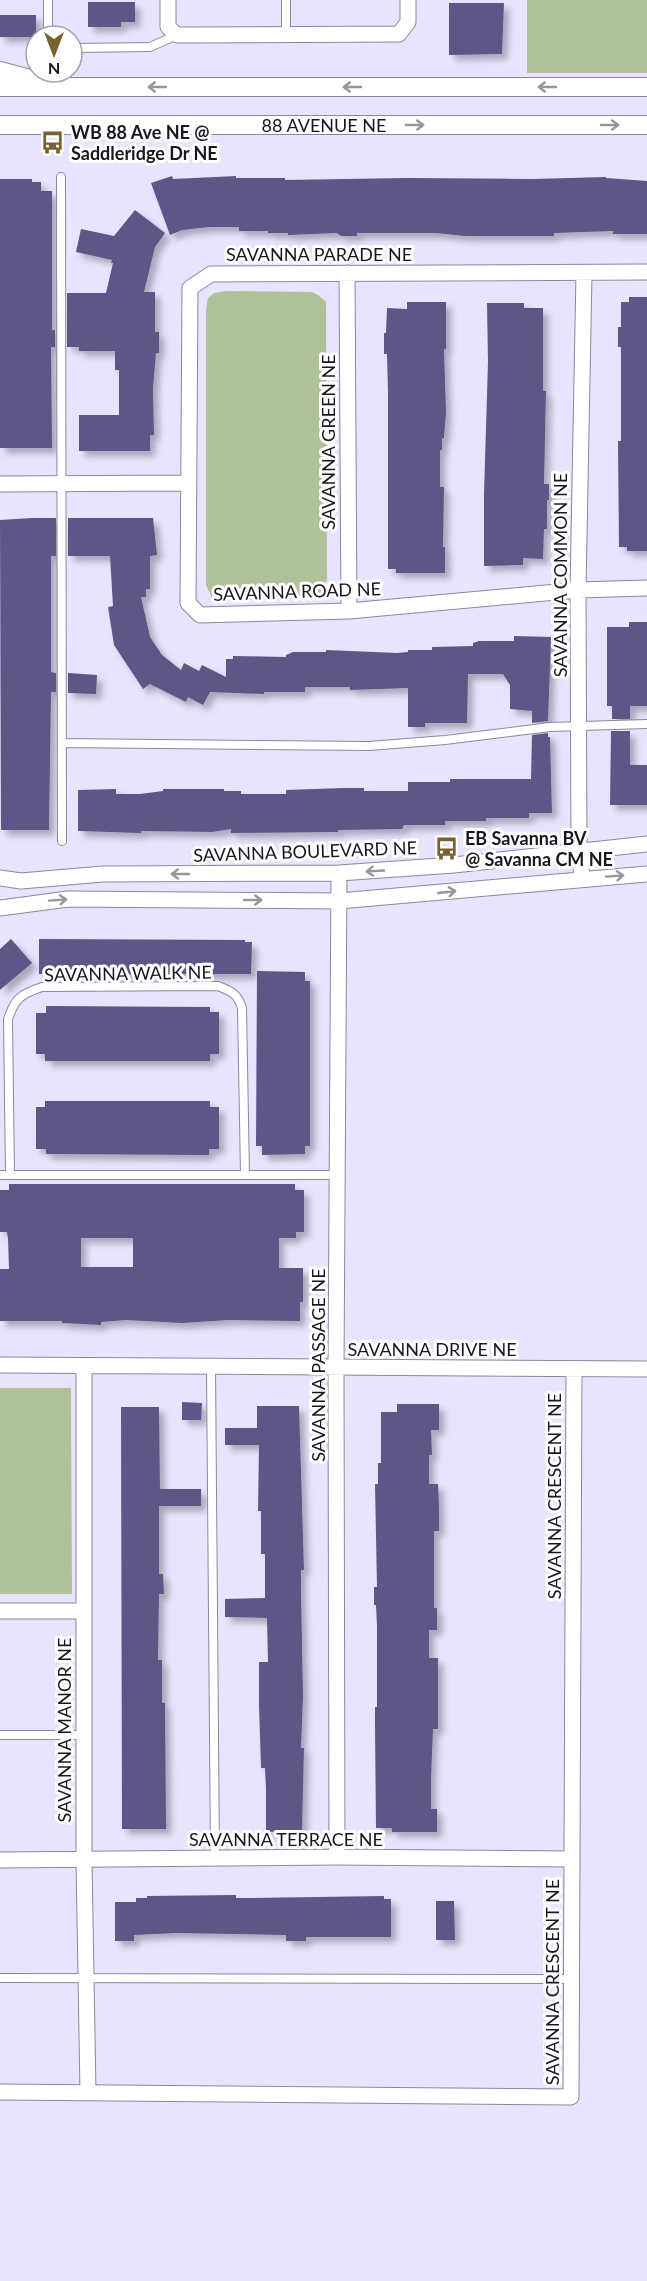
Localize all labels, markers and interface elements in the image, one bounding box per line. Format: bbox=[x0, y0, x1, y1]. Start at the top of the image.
north arrow bbox=[24, 24, 84, 84]
text: N bbox=[48, 60, 60, 79]
one-way arrow bbox=[147, 81, 167, 93]
one-way arrow bbox=[342, 81, 362, 93]
one-way arrow bbox=[537, 81, 557, 93]
street label: 88 AVENUE NE bbox=[262, 114, 386, 136]
one-way arrow bbox=[405, 119, 425, 131]
one-way arrow bbox=[600, 119, 620, 131]
place label: WB 88 Ave NE @ Saddleridge Dr NE bbox=[71, 121, 218, 164]
bus stop icon: WB 88 Ave NE @ Saddleridge Dr NE bbox=[40, 129, 66, 155]
street label: SAVANNA PARADE NE bbox=[226, 243, 412, 265]
street label: SAVANNA GREEN NE bbox=[317, 354, 339, 530]
street label: SAVANNA COMMON NE bbox=[549, 473, 571, 677]
street label: SAVANNA ROAD NE bbox=[213, 577, 381, 605]
place label: EB Savanna BV @ Savanna CM NE bbox=[465, 827, 613, 870]
bus stop icon: EB Savanna BV @ Savanna CM NE bbox=[434, 835, 460, 861]
street label: SAVANNA BOULEVARD NE bbox=[193, 836, 417, 866]
one-way arrow bbox=[365, 865, 385, 876]
one-way arrow bbox=[171, 868, 191, 880]
one-way arrow bbox=[604, 870, 624, 881]
one-way arrow bbox=[437, 886, 457, 897]
one-way arrow bbox=[47, 894, 67, 905]
one-way arrow bbox=[242, 894, 262, 906]
street label: SAVANNA WALK NE bbox=[44, 961, 212, 985]
street label: SAVANNA PASSAGE NE bbox=[307, 1268, 329, 1462]
street label: SAVANNA DRIVE NE bbox=[347, 1338, 517, 1360]
street label: SAVANNA CRESCENT NE bbox=[543, 1393, 565, 1599]
street label: SAVANNA MANOR NE bbox=[53, 1638, 75, 1822]
street label: SAVANNA TERRACE NE bbox=[189, 1828, 383, 1850]
street label: SAVANNA CRESCENT NE bbox=[541, 1879, 563, 2085]

